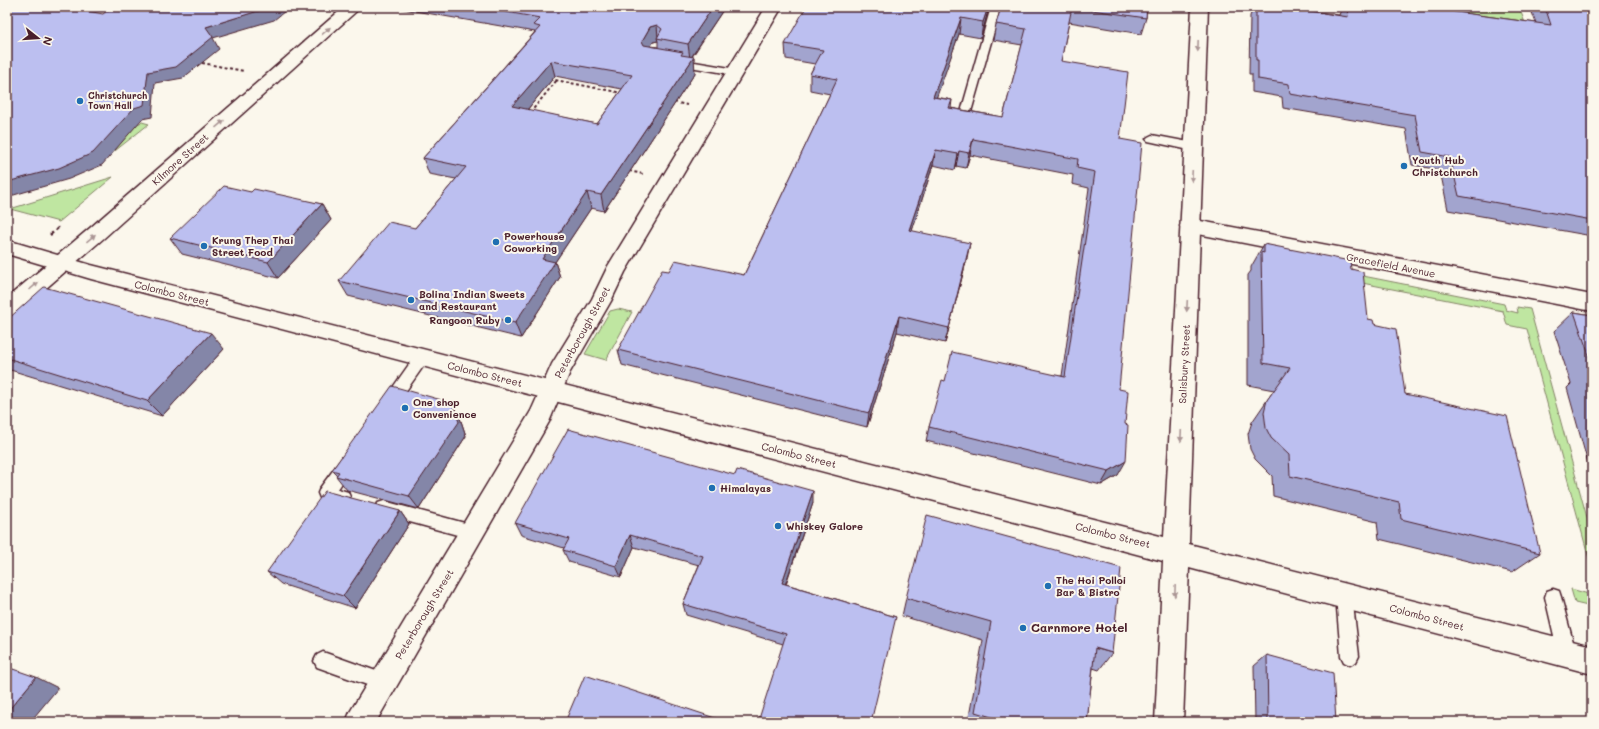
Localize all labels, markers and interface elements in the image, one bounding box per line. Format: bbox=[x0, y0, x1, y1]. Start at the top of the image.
north arrow bbox=[18, 18, 58, 58]
one-way arrow bbox=[321, 26, 331, 36]
text: N bbox=[40, 35, 56, 47]
one-way arrow bbox=[1195, 40, 1201, 53]
place label: Christchurch Town Hall bbox=[88, 90, 147, 111]
marker: Christchurch Town Hall bbox=[75, 96, 85, 106]
one-way arrow bbox=[215, 119, 225, 128]
street label: Kilmore Street bbox=[149, 130, 211, 188]
place label: Youth Hub Christchurch bbox=[1412, 153, 1478, 179]
marker: Youth Hub Christchurch bbox=[1399, 161, 1409, 171]
one-way arrow bbox=[1189, 170, 1196, 182]
place label: Powerhouse Coworking bbox=[504, 229, 564, 255]
one-way arrow bbox=[86, 233, 97, 242]
place label: Krung Thep Thai Street Food bbox=[212, 233, 294, 259]
marker: Powerhouse Coworking bbox=[491, 237, 501, 247]
marker: Krung Thep Thai Street Food bbox=[199, 241, 209, 251]
street label: Gracefield Avenue bbox=[1345, 249, 1437, 281]
street label: Colombo Street bbox=[133, 277, 211, 309]
one-way arrow bbox=[29, 282, 40, 291]
street label: Peterborough Street bbox=[551, 284, 613, 380]
place label: Bolina Indian Sweets and Restaurant bbox=[419, 287, 525, 313]
marker: Bolina Indian Sweets and Restaurant bbox=[406, 295, 416, 305]
one-way arrow bbox=[1183, 300, 1190, 312]
place label: Rangoon Ruby bbox=[429, 313, 501, 327]
marker: Rangoon Ruby bbox=[503, 315, 513, 325]
street label: Salisbury Street bbox=[1175, 324, 1193, 404]
street label: Colombo Street bbox=[446, 358, 524, 390]
place label: One shop Convenience bbox=[413, 395, 476, 421]
marker: One shop Convenience bbox=[400, 403, 410, 413]
one-way arrow bbox=[1178, 430, 1184, 443]
street label: Colombo Street bbox=[760, 439, 838, 471]
place label: Himalayas bbox=[720, 481, 771, 495]
marker: Himalayas bbox=[707, 483, 717, 493]
place label: Whiskey Galore bbox=[786, 519, 863, 533]
street label: Colombo Street bbox=[1074, 519, 1152, 551]
marker: Whiskey Galore bbox=[773, 521, 783, 531]
street label: Peterborough Street bbox=[391, 566, 457, 662]
place label: The Hoi Polloi Bar & Bistro bbox=[1056, 573, 1126, 599]
marker: The Hoi Polloi Bar & Bistro bbox=[1043, 581, 1053, 591]
one-way arrow bbox=[1171, 585, 1178, 597]
street label: Colombo Street bbox=[1388, 600, 1466, 634]
place label: Carnmore Hotel bbox=[1031, 619, 1128, 635]
marker: Carnmore Hotel bbox=[1018, 623, 1028, 633]

